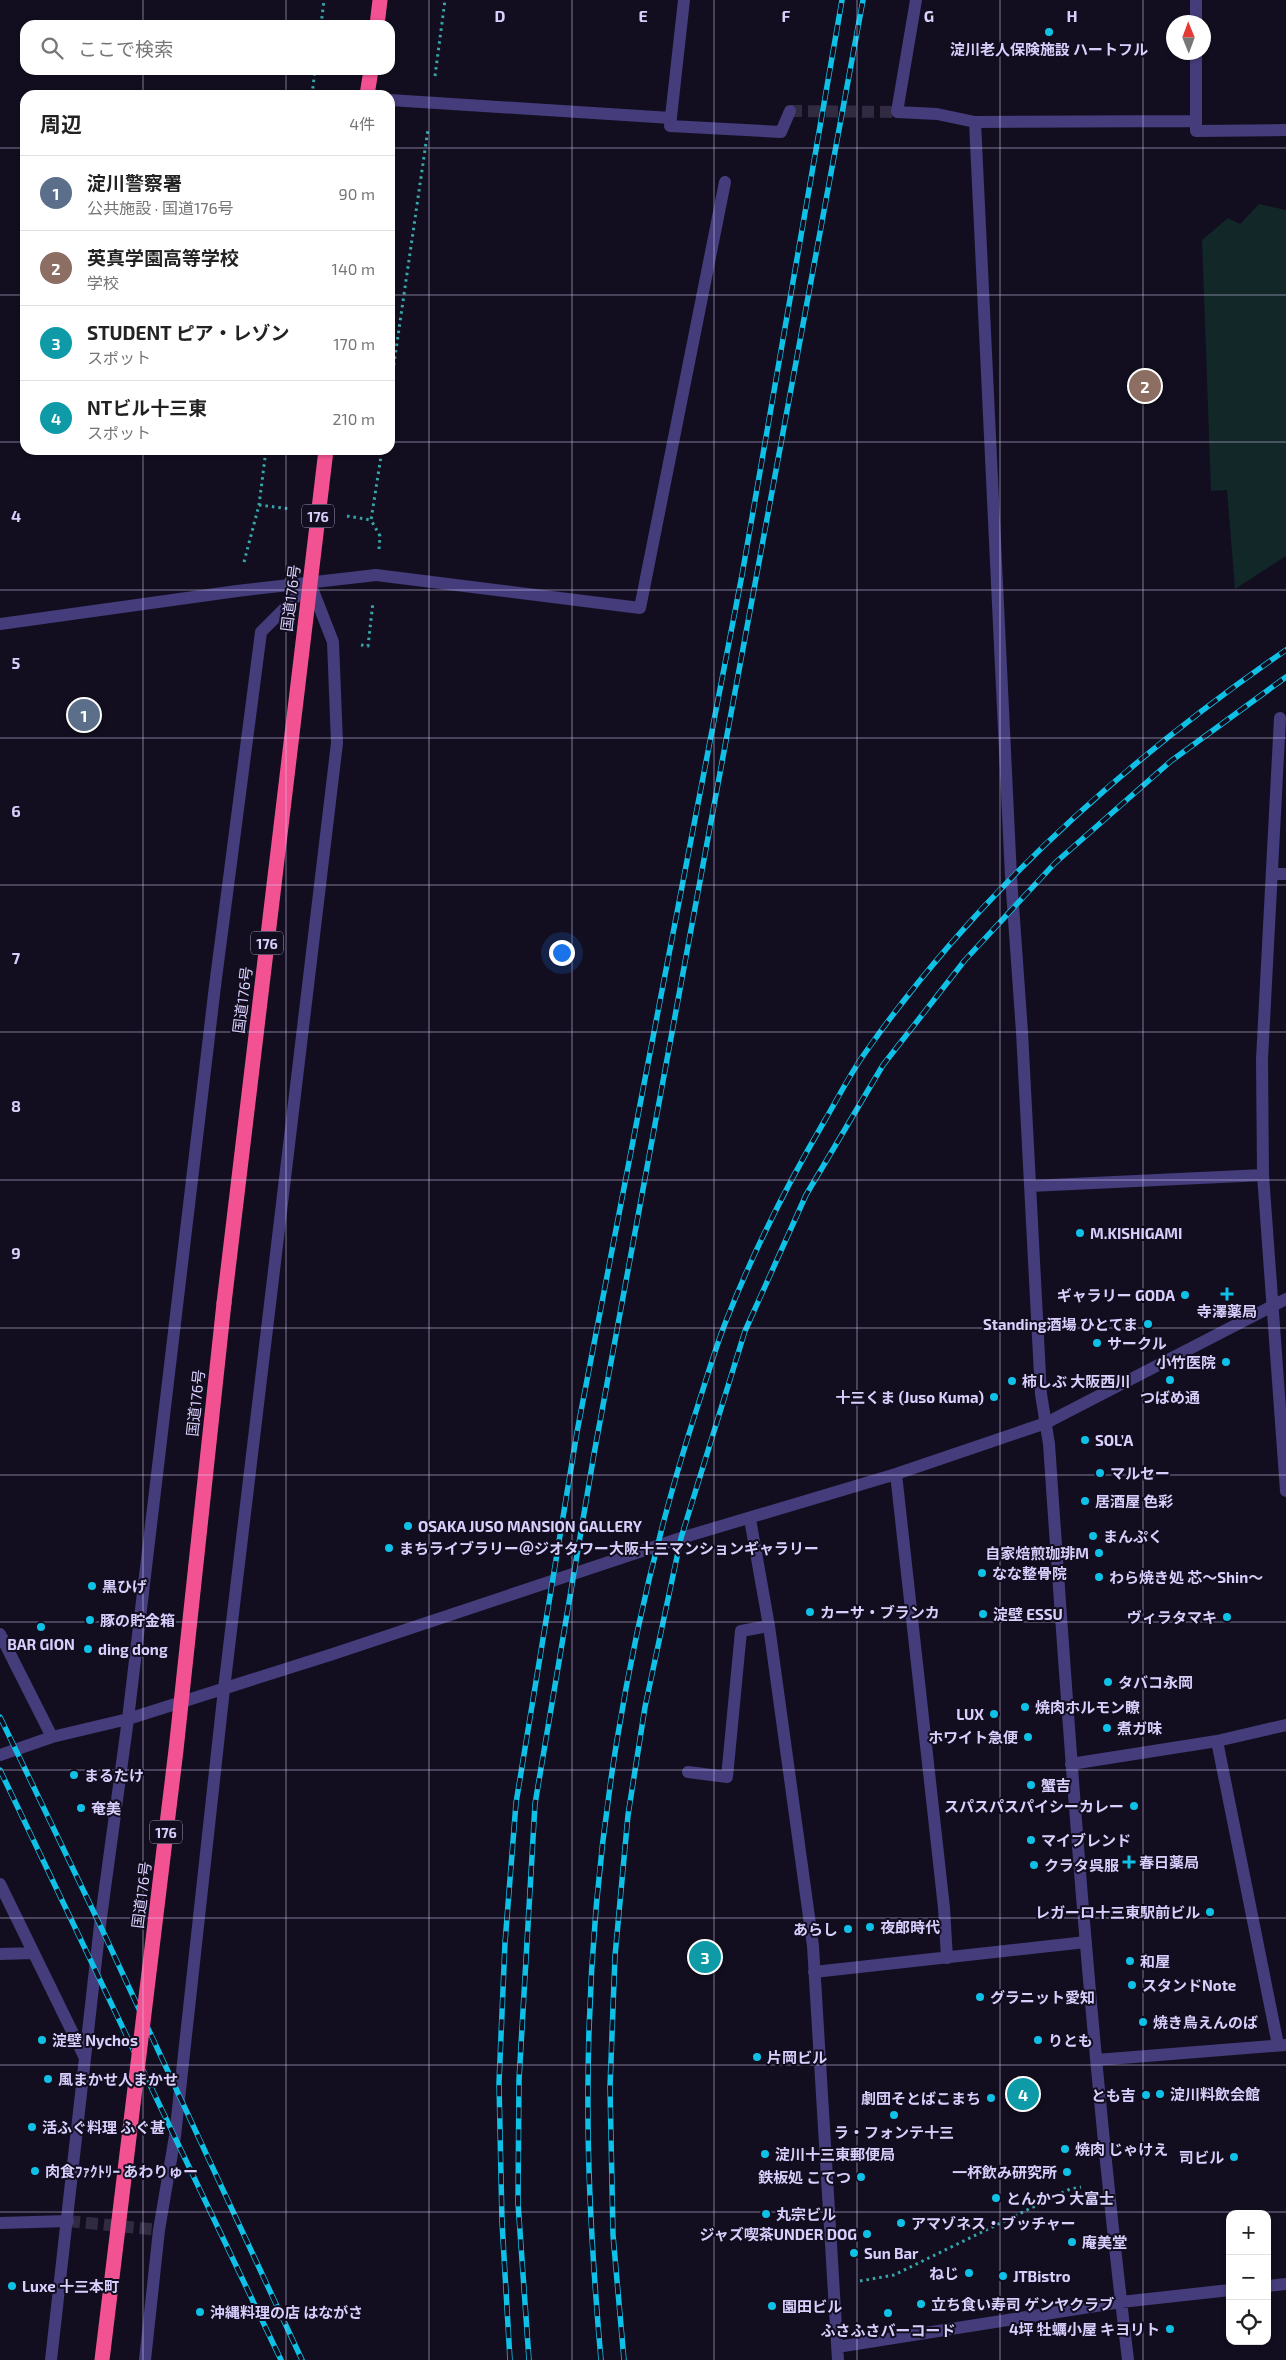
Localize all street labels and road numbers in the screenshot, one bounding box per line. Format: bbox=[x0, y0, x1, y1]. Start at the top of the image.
road number: 176 bbox=[302, 504, 334, 528]
street label: 国道176号 bbox=[277, 564, 303, 632]
road number: 176 bbox=[251, 931, 283, 954]
street label: 国道176号 bbox=[229, 966, 255, 1034]
street label: 国道176号 bbox=[183, 1369, 207, 1437]
road number: 176 bbox=[150, 1820, 182, 1844]
street label: 国道176号 bbox=[128, 1861, 154, 1929]

